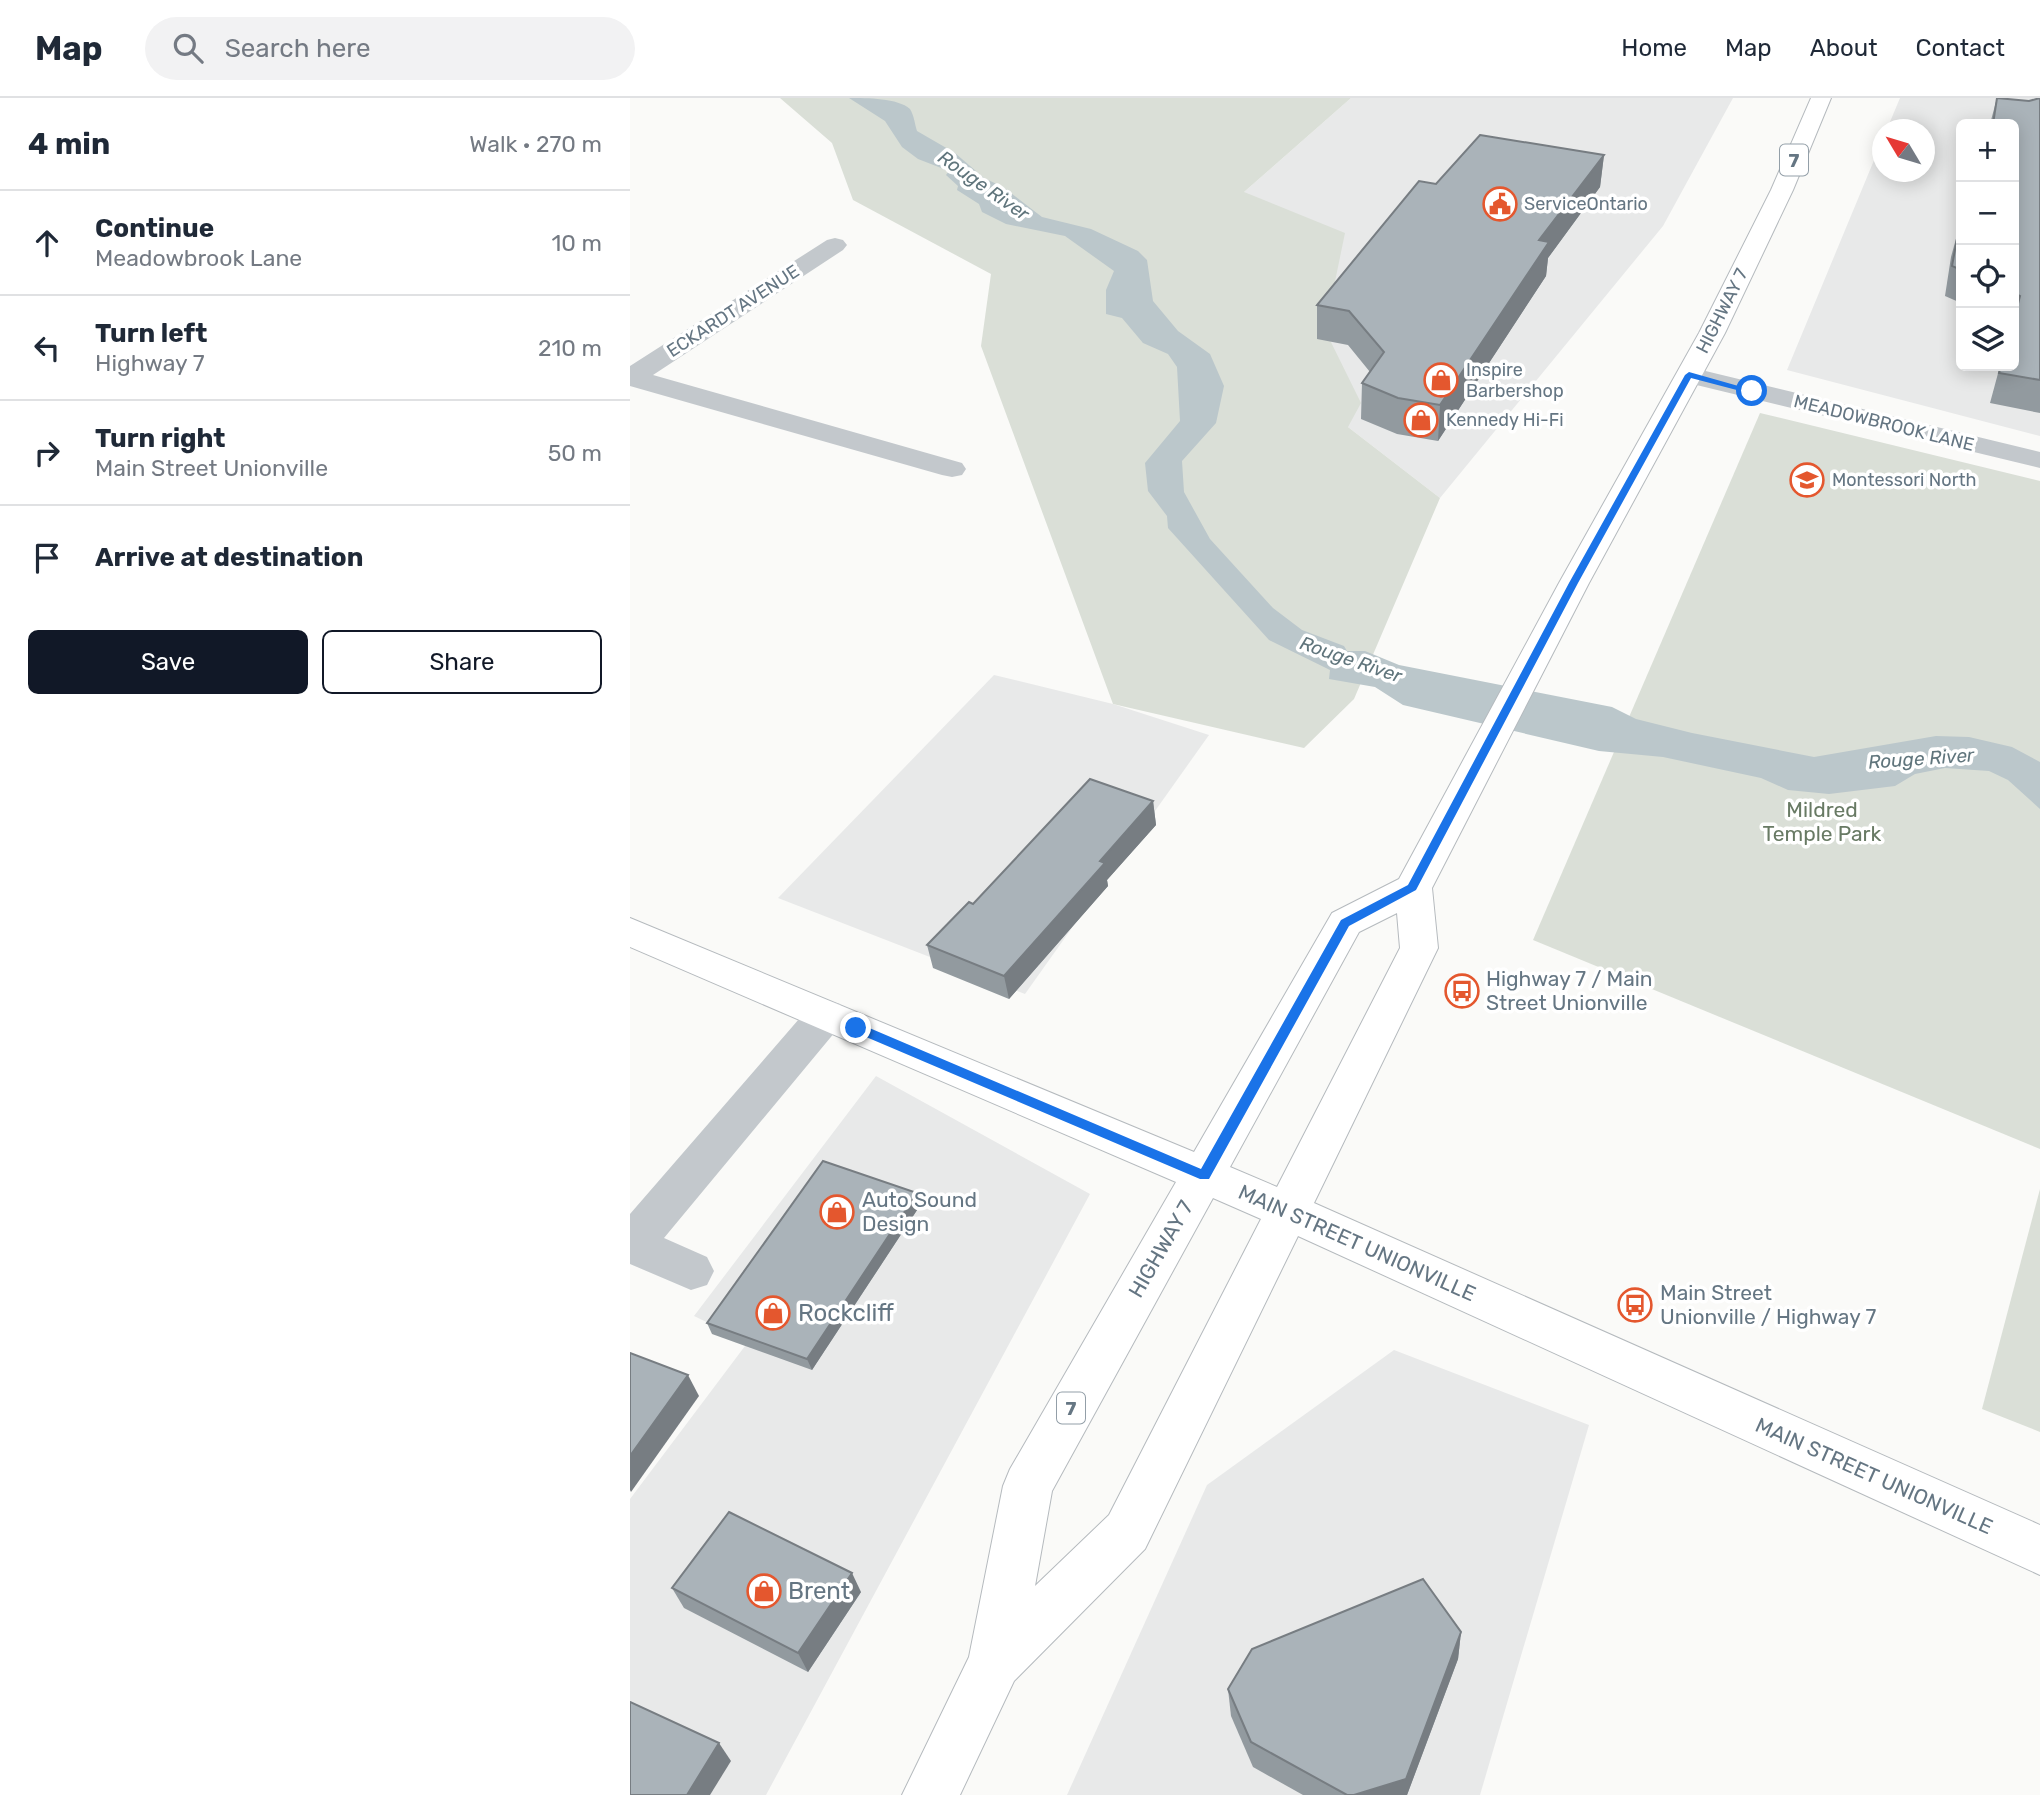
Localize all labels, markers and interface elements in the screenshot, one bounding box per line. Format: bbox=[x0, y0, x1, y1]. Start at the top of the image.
search box bbox=[145, 17, 635, 80]
text: Map bbox=[35, 29, 103, 68]
icon: search bbox=[169, 29, 207, 67]
text: Search here bbox=[225, 33, 370, 64]
text: Home bbox=[1621, 34, 1687, 62]
text: Map bbox=[1725, 34, 1772, 62]
text: About bbox=[1810, 34, 1878, 62]
text: Contact bbox=[1916, 34, 2005, 62]
north arrow bbox=[1872, 119, 1935, 182]
map controls bbox=[1956, 119, 2019, 371]
button: + bbox=[1956, 119, 2019, 182]
text: 4 min bbox=[28, 126, 110, 162]
text: Walk · 270 m bbox=[469, 130, 602, 158]
road number: 7 bbox=[1780, 144, 1808, 176]
water label: Rouge River bbox=[934, 145, 1034, 226]
button: − bbox=[1956, 182, 2019, 245]
public building icon: ServiceOntario bbox=[1481, 185, 1519, 223]
place label: ServiceOntario bbox=[1524, 193, 1648, 215]
text: Continue bbox=[95, 213, 214, 244]
icon: ahead bbox=[28, 224, 66, 262]
text: 10 m bbox=[551, 229, 602, 257]
text: Meadowbrook Lane bbox=[95, 244, 302, 272]
button: locate bbox=[1956, 245, 2019, 308]
street label: ECKARDT AVENUE bbox=[663, 260, 803, 362]
street label: HIGHWAY 7 bbox=[1691, 265, 1753, 357]
button: layers bbox=[1956, 308, 2019, 371]
text: Turn left bbox=[95, 318, 207, 349]
icon: left bbox=[28, 329, 66, 367]
text: 210 m bbox=[538, 334, 602, 362]
text: Highway 7 bbox=[95, 349, 205, 377]
place label: Inspire Barbershop bbox=[1466, 359, 1564, 402]
shop icon: Inspire Barbershop bbox=[1422, 361, 1460, 399]
route start bbox=[1736, 375, 1767, 406]
street label: MEADOWBROOK LANE bbox=[1792, 390, 1976, 456]
shop icon: Kennedy Hi-Fi bbox=[1402, 401, 1440, 439]
place label: Kennedy Hi-Fi bbox=[1446, 409, 1564, 431]
text: Turn right bbox=[95, 423, 225, 454]
icon: right bbox=[28, 434, 66, 472]
text: 50 m bbox=[548, 439, 602, 467]
text: Main Street Unionville bbox=[95, 454, 328, 482]
school or university icon: Montessori North bbox=[1788, 461, 1826, 499]
place label: Montessori North bbox=[1832, 469, 1977, 491]
icon: arrive bbox=[28, 539, 66, 577]
text: Arrive at destination bbox=[95, 542, 363, 573]
button: Save bbox=[28, 630, 308, 694]
button: Share bbox=[322, 630, 602, 694]
water label: Rouge River bbox=[1297, 631, 1406, 688]
water label: Rouge River bbox=[1867, 743, 1976, 774]
park label: Mildred Temple Park bbox=[1763, 797, 1882, 846]
place label: Highway 7 / Main Street Unionville bbox=[1486, 966, 1653, 1015]
bus stop icon: Highway 7 / Main Street Unionville bbox=[1443, 972, 1481, 1010]
route end bbox=[840, 1012, 871, 1043]
street label: MAIN STREET UNIONVILLE bbox=[1235, 1179, 1480, 1306]
place label: Auto Sound Design bbox=[862, 1187, 977, 1236]
shop icon: Auto Sound Design bbox=[818, 1193, 856, 1231]
street label: HIGHWAY 7 bbox=[1123, 1196, 1198, 1302]
place label: Main Street Unionville / Highway 7 bbox=[1660, 1280, 1876, 1329]
bus stop icon: Main Street Unionville / Highway 7 bbox=[1616, 1286, 1654, 1324]
shop icon: Rockcliff bbox=[754, 1294, 792, 1332]
place label: Rockcliff bbox=[798, 1299, 894, 1327]
road number: 7 bbox=[1057, 1392, 1085, 1424]
street label: MAIN STREET UNIONVILLE bbox=[1752, 1412, 1997, 1539]
shop icon: Brent bbox=[745, 1572, 783, 1610]
place label: Brent bbox=[788, 1577, 850, 1605]

